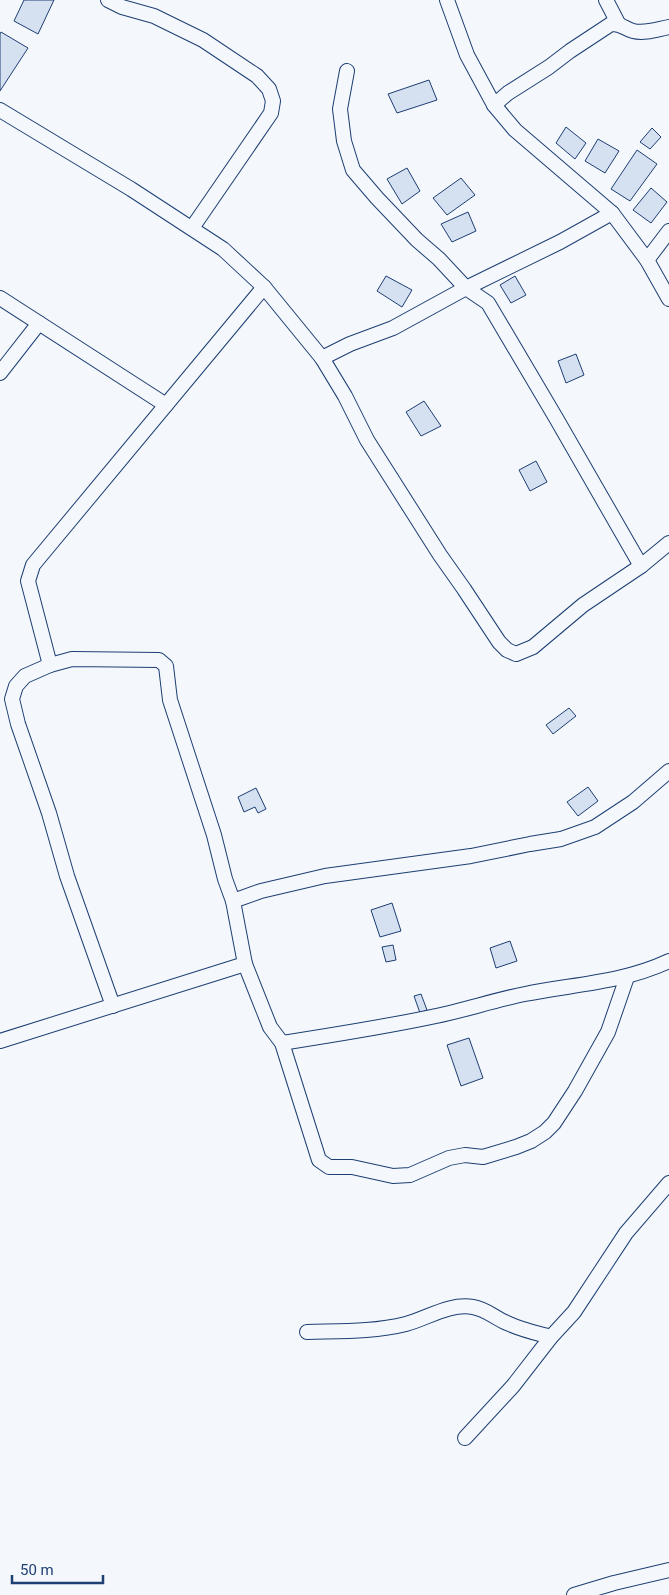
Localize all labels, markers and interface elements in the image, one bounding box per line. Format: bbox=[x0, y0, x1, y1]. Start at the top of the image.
scale bar bbox=[12, 1552, 104, 1584]
text: 50 m bbox=[20, 1561, 54, 1579]

